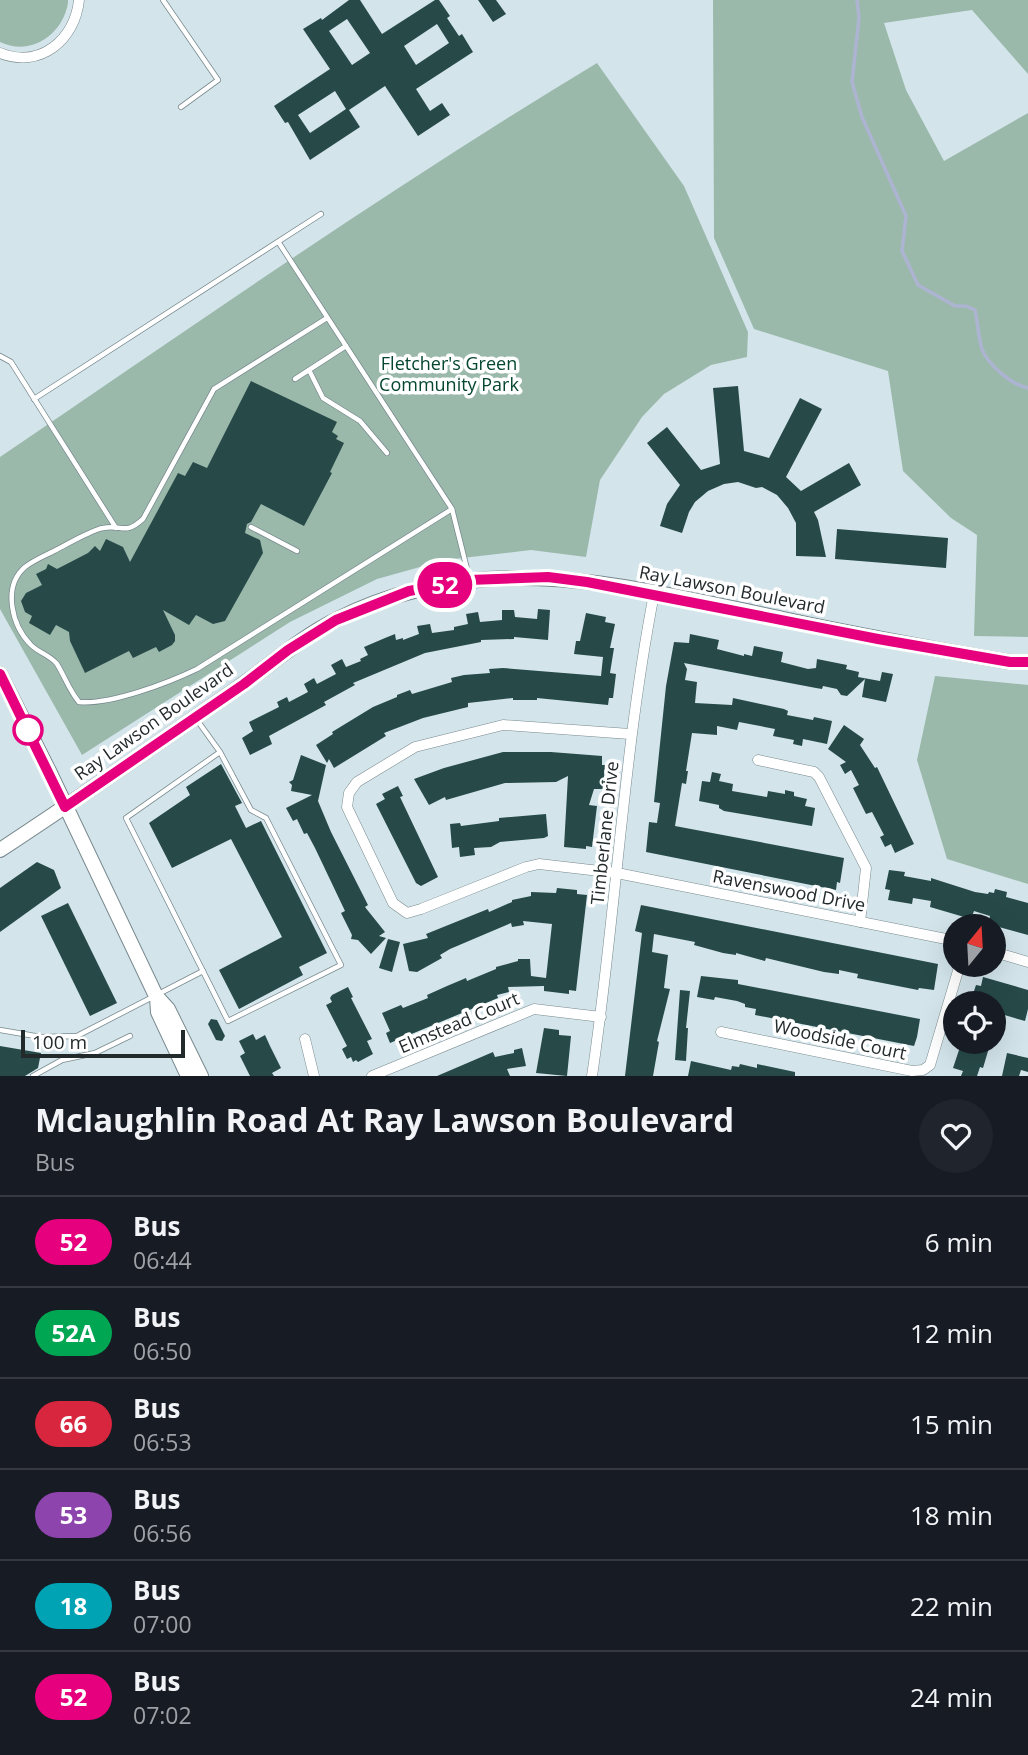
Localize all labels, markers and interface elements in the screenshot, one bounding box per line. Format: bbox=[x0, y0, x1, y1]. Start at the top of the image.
park label: Fletcher's Green Community Park bbox=[379, 351, 519, 396]
street label: Ray Lawson Boulevard bbox=[637, 559, 827, 619]
line badge: 52 bbox=[414, 562, 476, 608]
text: 52 bbox=[431, 568, 459, 601]
street label: Ray Lawson Boulevard bbox=[69, 657, 238, 785]
unlabelled marker bbox=[13, 715, 43, 745]
street label: Timberlane Drive bbox=[585, 760, 623, 906]
street label: Ravenswood Drive bbox=[711, 863, 868, 917]
north arrow bbox=[943, 914, 1006, 976]
map controls bbox=[943, 914, 1006, 1054]
street label: Elmstead Court bbox=[395, 986, 523, 1058]
button: locate bbox=[943, 991, 1006, 1054]
street label: Woodside Court bbox=[772, 1013, 909, 1065]
scale bar bbox=[21, 1027, 186, 1059]
text: 100 m bbox=[32, 1029, 87, 1055]
text: Mclaughlin Road At Ray Lawson Boulevard bbox=[35, 1097, 734, 1142]
button: heart bbox=[919, 1099, 993, 1173]
text: Bus bbox=[35, 1146, 75, 1178]
text: Bus bbox=[133, 1208, 180, 1244]
text: 6 min bbox=[925, 1224, 993, 1260]
text: 52 bbox=[60, 1225, 87, 1258]
text: 06:44 bbox=[133, 1244, 192, 1276]
text: Bus bbox=[133, 1299, 180, 1335]
text: 12 min bbox=[910, 1315, 993, 1351]
text: 52A bbox=[51, 1316, 96, 1349]
text: 06:50 bbox=[133, 1335, 192, 1367]
text: Bus bbox=[133, 1390, 180, 1426]
text: 15 min bbox=[910, 1406, 993, 1442]
text: 66 bbox=[60, 1407, 87, 1440]
text: 06:53 bbox=[133, 1426, 192, 1458]
text: Bus bbox=[133, 1481, 180, 1517]
text: 18 min bbox=[910, 1497, 993, 1533]
text: 53 bbox=[60, 1498, 87, 1531]
text: 06:56 bbox=[133, 1517, 192, 1549]
text: Bus bbox=[133, 1572, 180, 1608]
text: 22 min bbox=[910, 1588, 993, 1624]
text: 18 bbox=[60, 1589, 87, 1622]
text: 07:00 bbox=[133, 1608, 192, 1640]
text: Bus bbox=[133, 1663, 180, 1699]
text: 24 min bbox=[910, 1679, 993, 1715]
text: 52 bbox=[60, 1680, 87, 1713]
text: 07:02 bbox=[133, 1699, 192, 1731]

